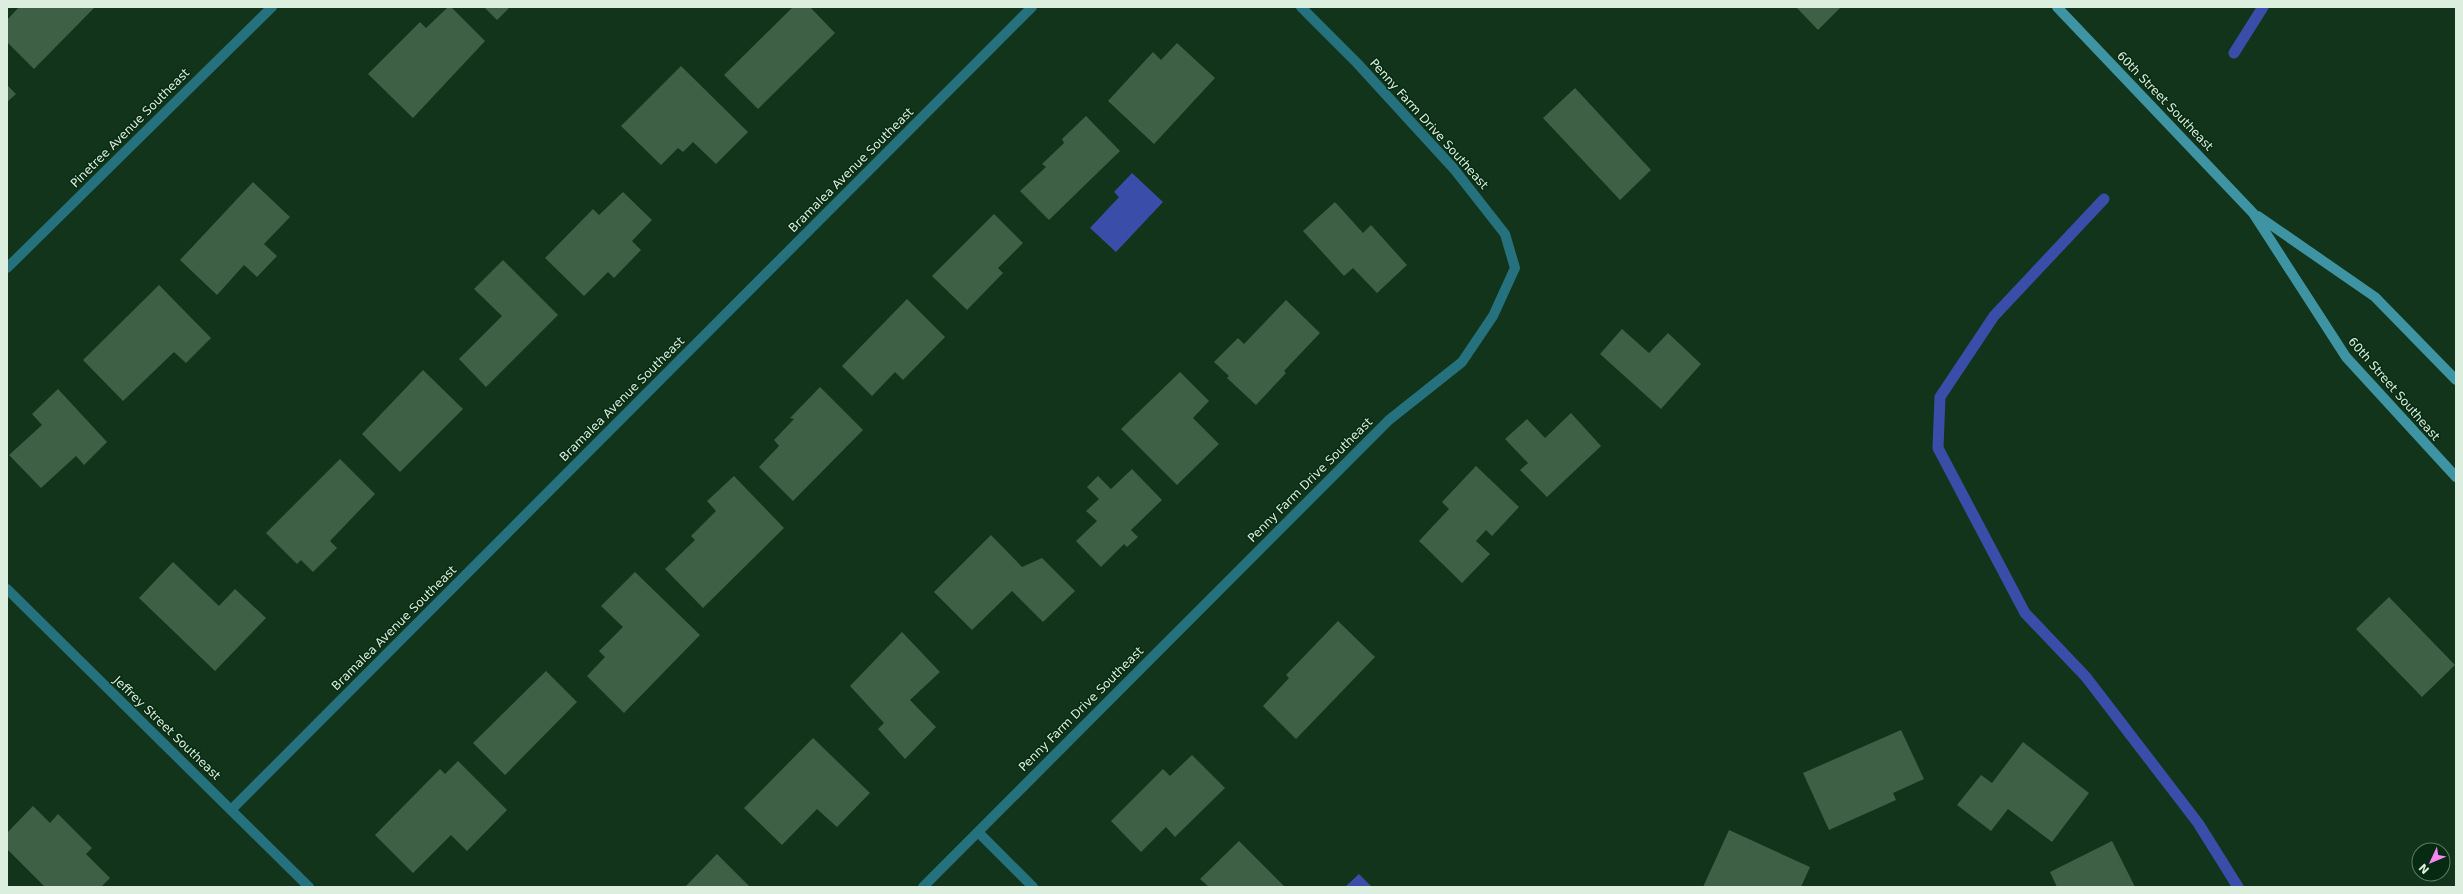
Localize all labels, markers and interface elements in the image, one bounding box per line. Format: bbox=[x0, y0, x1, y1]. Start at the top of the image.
street label: 60th Street Southeast bbox=[2114, 49, 2216, 154]
street label: Penny Farm Drive Southeast bbox=[1367, 56, 1491, 192]
street label: Pinetree Avenue Southeast bbox=[68, 65, 193, 190]
street label: Bramalea Avenue Southeast bbox=[786, 105, 916, 235]
street label: Bramalea Avenue Southeast bbox=[557, 334, 687, 464]
street label: 60th Street Southeast bbox=[2345, 335, 2443, 444]
street label: Penny Farm Drive Southeast bbox=[1245, 415, 1375, 545]
street label: Bramalea Avenue Southeast bbox=[329, 563, 459, 693]
street label: Penny Farm Drive Southeast bbox=[1016, 644, 1146, 774]
street label: Jeffrey Street Southeast bbox=[110, 673, 224, 783]
north arrow bbox=[2411, 842, 2451, 882]
text: N bbox=[2416, 861, 2432, 876]

